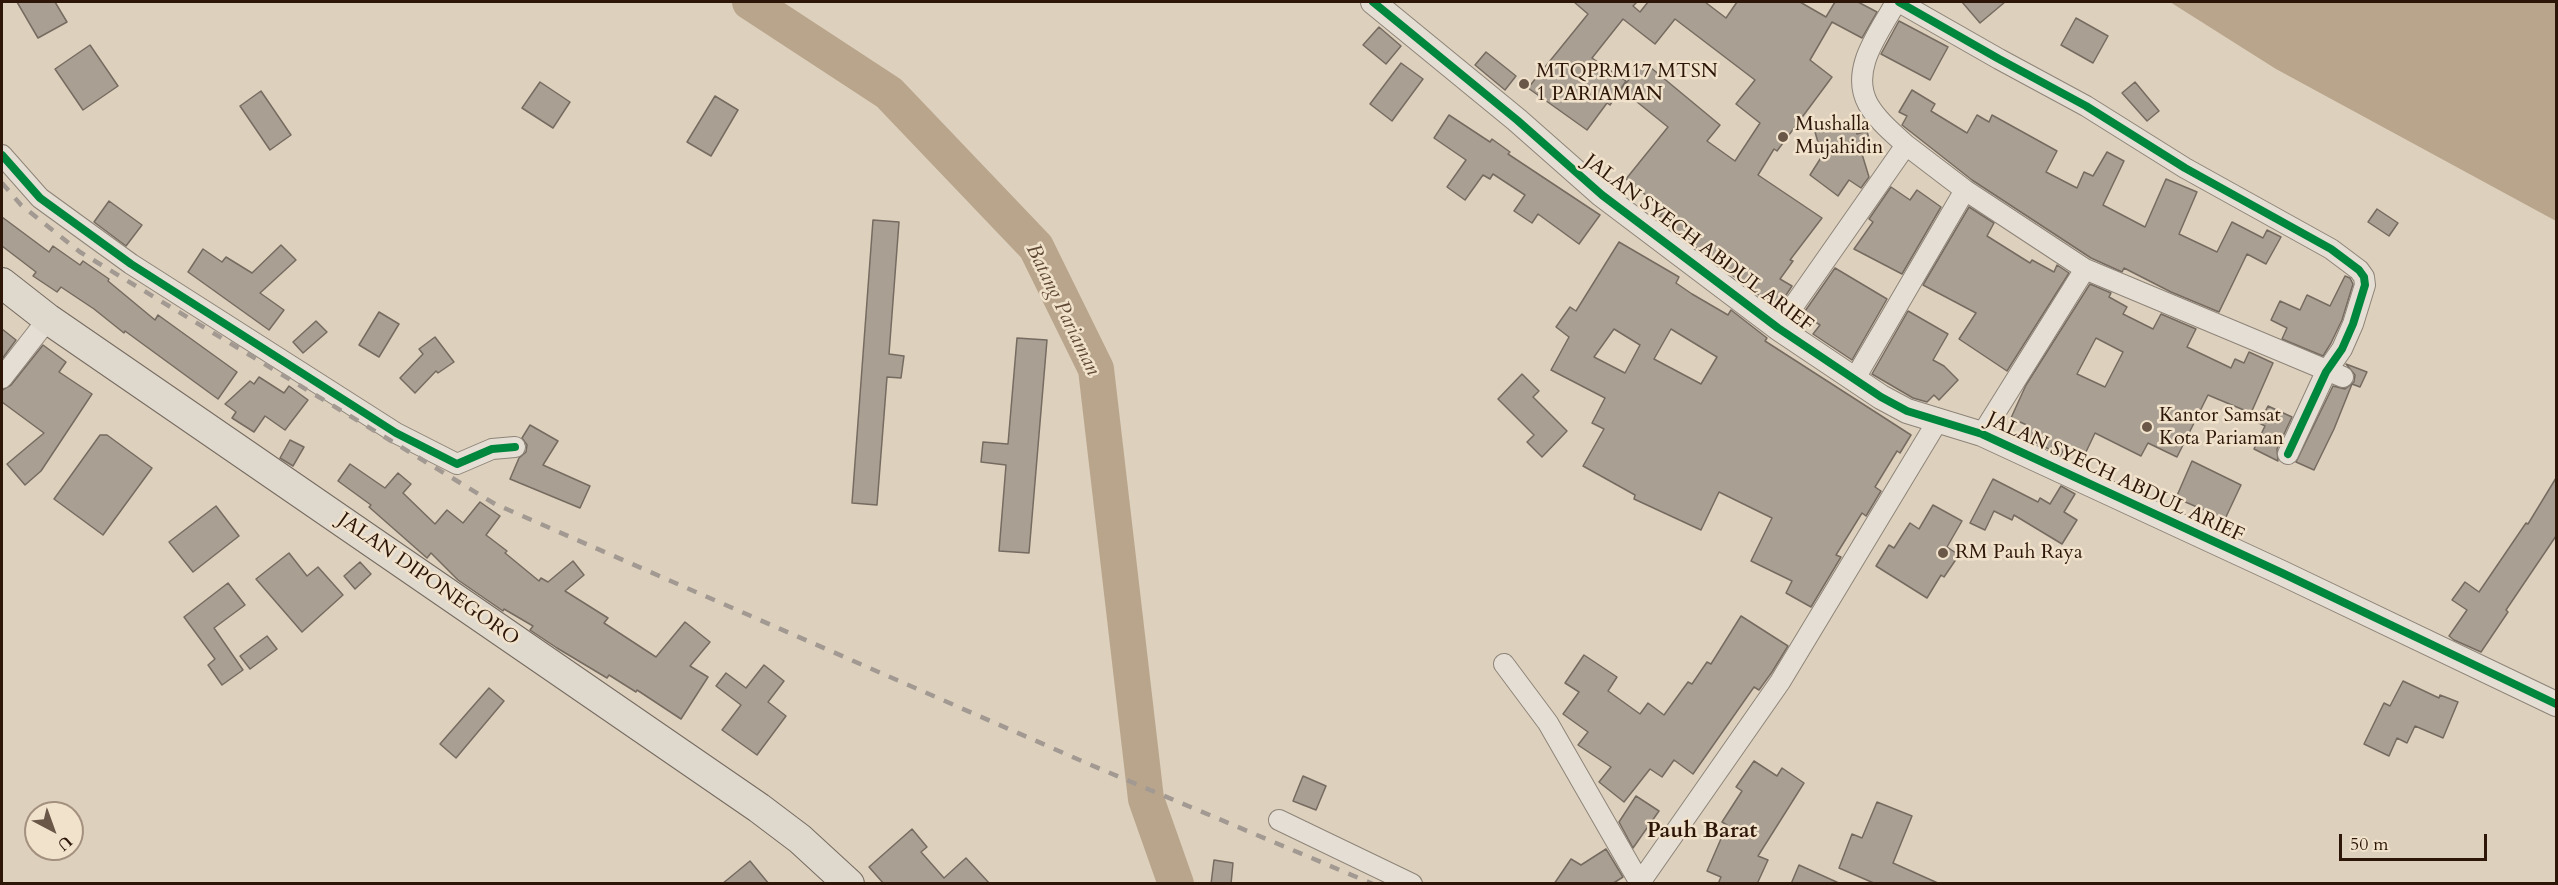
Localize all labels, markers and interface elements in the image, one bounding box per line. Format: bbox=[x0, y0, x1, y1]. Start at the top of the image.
place label: MTQPRM17 MTSN 1 PARIAMAN bbox=[1536, 60, 1718, 107]
marker: MTQPRM17 MTSN 1 PARIAMAN bbox=[1517, 77, 1531, 91]
place label: Mushalla Mujahidin bbox=[1795, 113, 1883, 160]
marker: Mushalla Mujahidin bbox=[1776, 130, 1790, 144]
street label: JALAN SYECH ABDUL ARIEF bbox=[1579, 150, 1817, 338]
water label: Batang Pariaman bbox=[1019, 240, 1105, 380]
place label: Kantor Samsat Kota Pariaman bbox=[2159, 404, 2284, 451]
street label: JALAN SYECH ABDUL ARIEF bbox=[1983, 408, 2247, 548]
marker: Kantor Samsat Kota Pariaman bbox=[2140, 420, 2154, 434]
street label: JALAN DIPONEGORO bbox=[333, 508, 523, 652]
place label: RM Pauh Raya bbox=[1955, 541, 2083, 565]
marker: RM Pauh Raya bbox=[1936, 546, 1950, 560]
north arrow bbox=[24, 801, 84, 861]
district label: Pauh Barat bbox=[1647, 819, 1757, 845]
scale bar bbox=[2342, 822, 2490, 860]
text: U bbox=[52, 830, 77, 856]
text: 50 m bbox=[2350, 832, 2389, 857]

